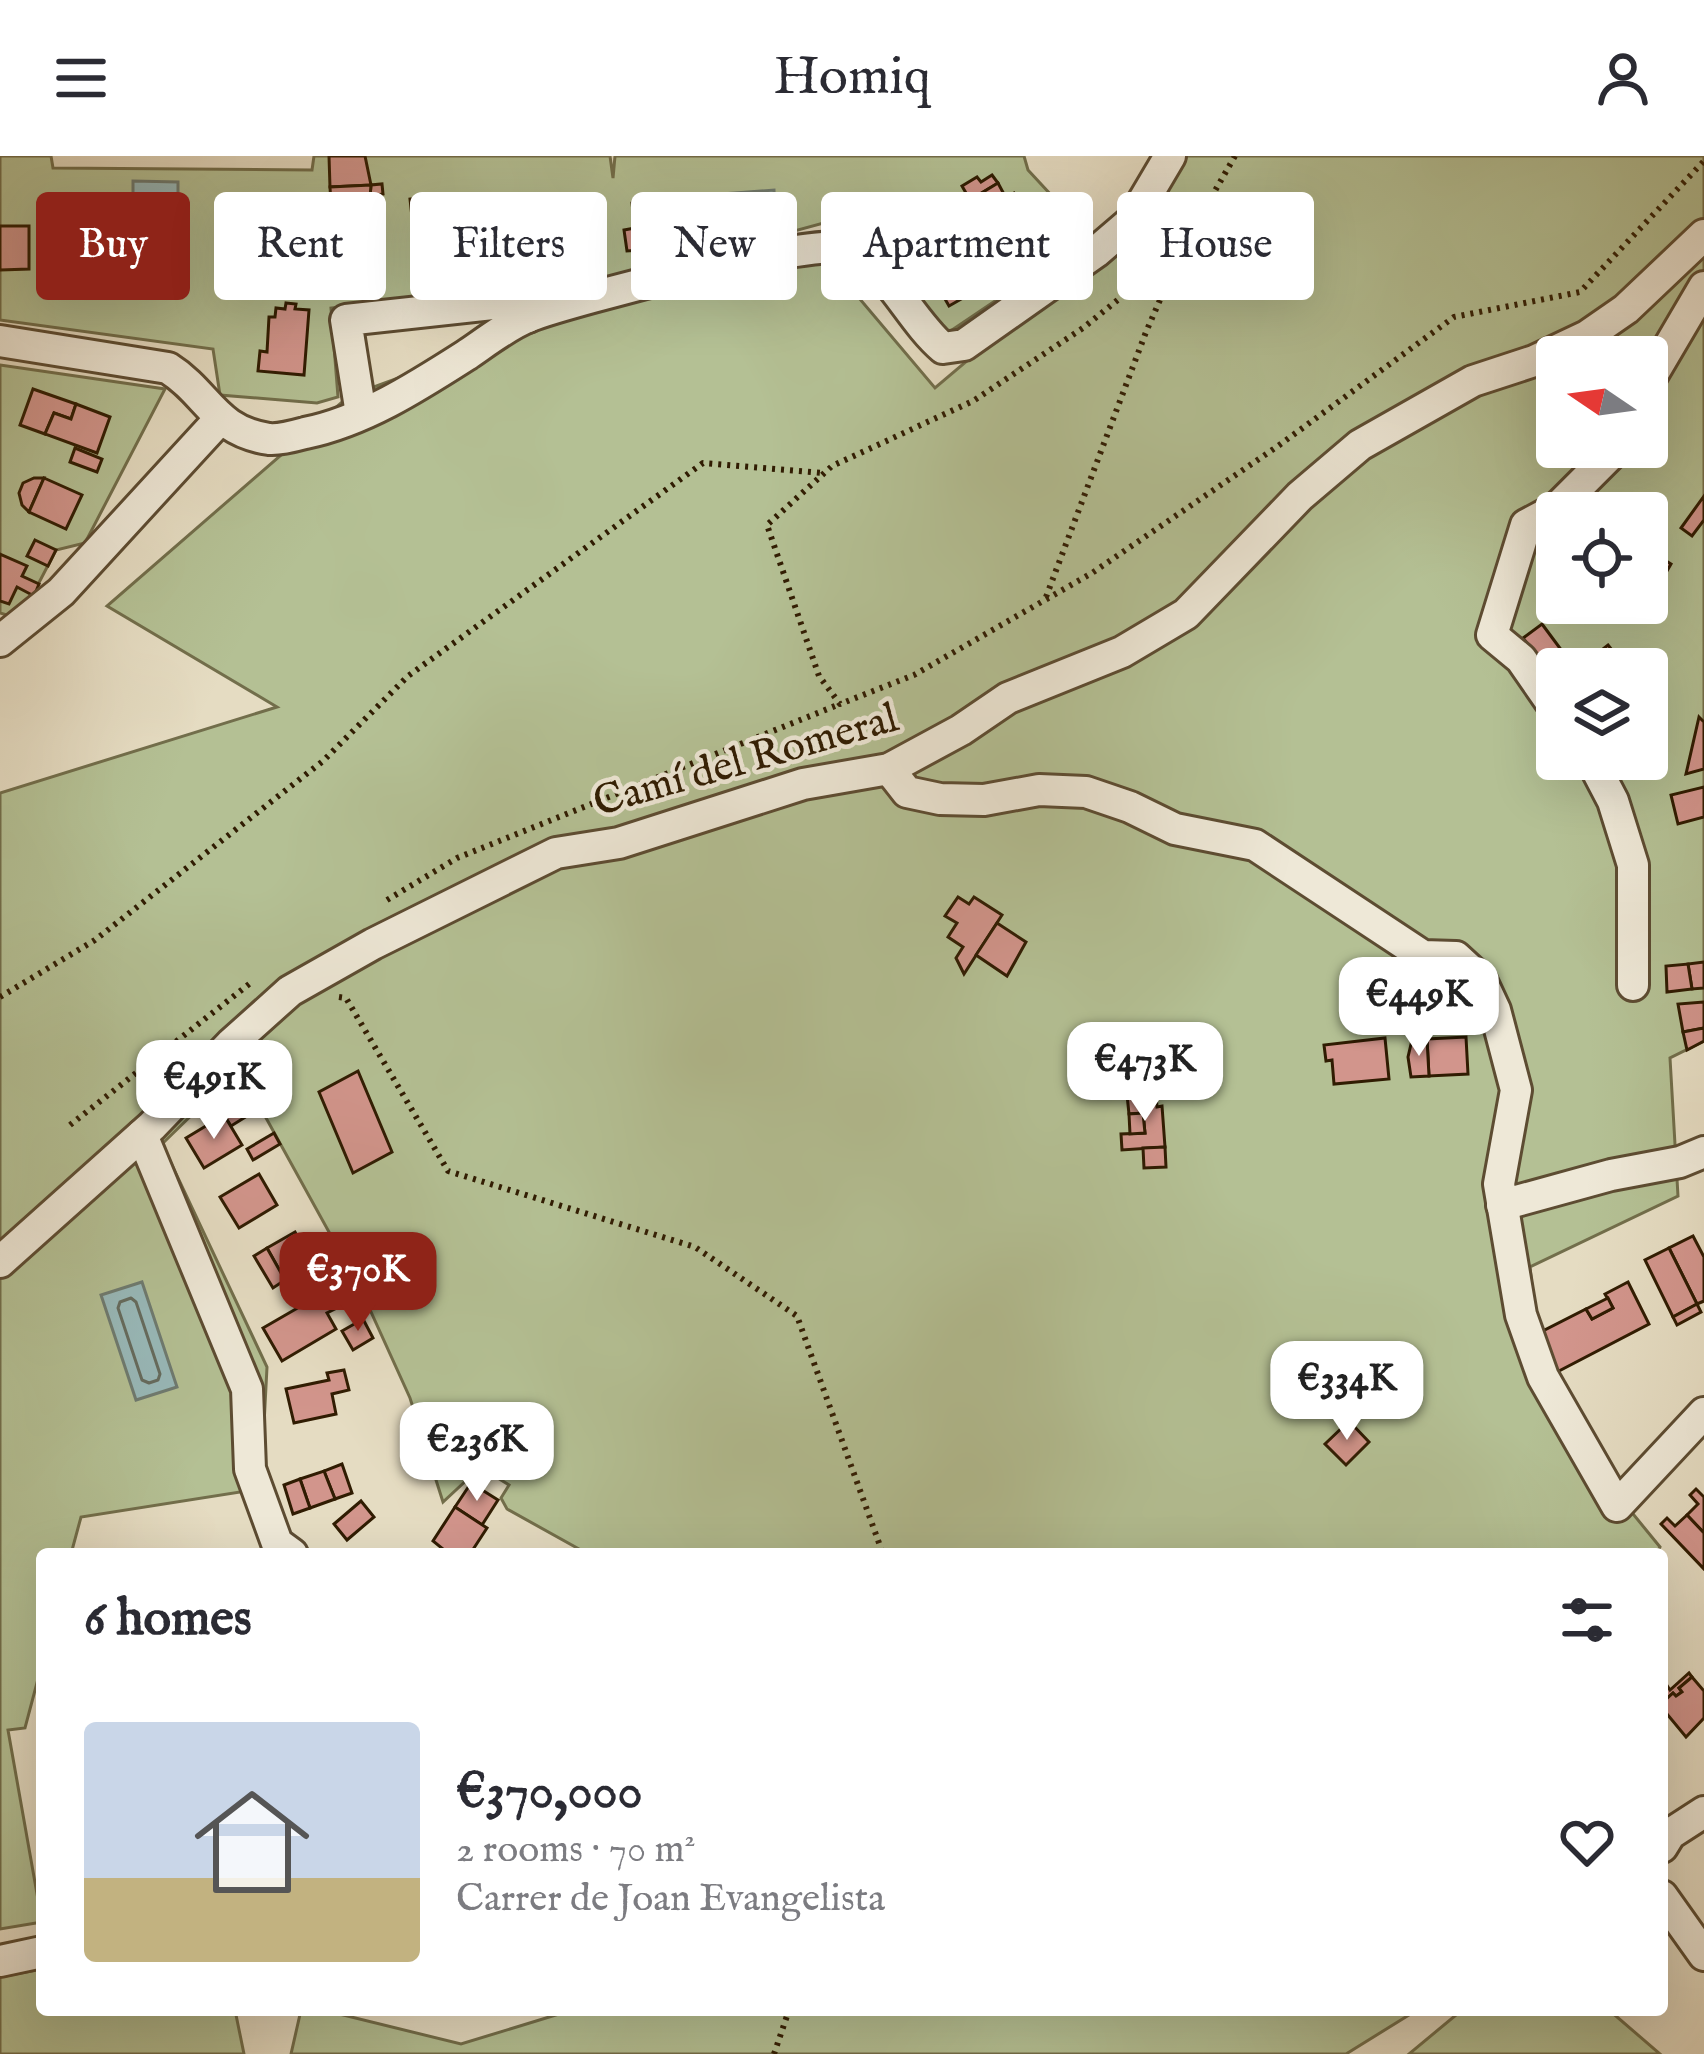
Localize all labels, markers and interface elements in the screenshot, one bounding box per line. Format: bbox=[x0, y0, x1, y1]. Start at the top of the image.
text: Homiq bbox=[773, 44, 931, 113]
icon: menu bbox=[48, 45, 114, 111]
icon: person bbox=[1590, 45, 1656, 111]
chip: Buy bbox=[36, 192, 190, 300]
chip: Rent bbox=[214, 192, 386, 300]
chip: Filters bbox=[410, 192, 607, 300]
chip: New bbox=[631, 192, 797, 300]
chip: Apartment bbox=[821, 192, 1093, 300]
chip: House bbox=[1117, 192, 1314, 300]
north arrow bbox=[1536, 336, 1668, 468]
map controls bbox=[1536, 336, 1668, 780]
button: locate bbox=[1536, 492, 1668, 624]
button: layers bbox=[1536, 648, 1668, 780]
street label: Camí del Romeral bbox=[588, 692, 905, 830]
pin: €449K bbox=[1335, 957, 1503, 1059]
text: €449K bbox=[1366, 971, 1472, 1020]
pin: €473K bbox=[1061, 1022, 1229, 1124]
text: €473K bbox=[1094, 1036, 1196, 1085]
pin: €491K bbox=[130, 1040, 298, 1142]
text: €491K bbox=[163, 1054, 265, 1103]
pin: €370K bbox=[274, 1232, 442, 1334]
text: €370K bbox=[306, 1246, 410, 1295]
pin: €334K bbox=[1263, 1341, 1431, 1443]
text: €334K bbox=[1297, 1355, 1397, 1404]
pin: €236K bbox=[393, 1402, 561, 1504]
text: €236K bbox=[427, 1416, 527, 1465]
icon: filters bbox=[1554, 1587, 1620, 1653]
text: 6 homes bbox=[84, 1588, 252, 1653]
text: €370,000 bbox=[456, 1761, 643, 1826]
icon: home bbox=[180, 1770, 324, 1914]
icon: heart bbox=[1554, 1809, 1620, 1875]
text: 2 rooms · 70 m² bbox=[456, 1826, 696, 1875]
text: Carrer de Joan Evangelista bbox=[456, 1875, 885, 1924]

